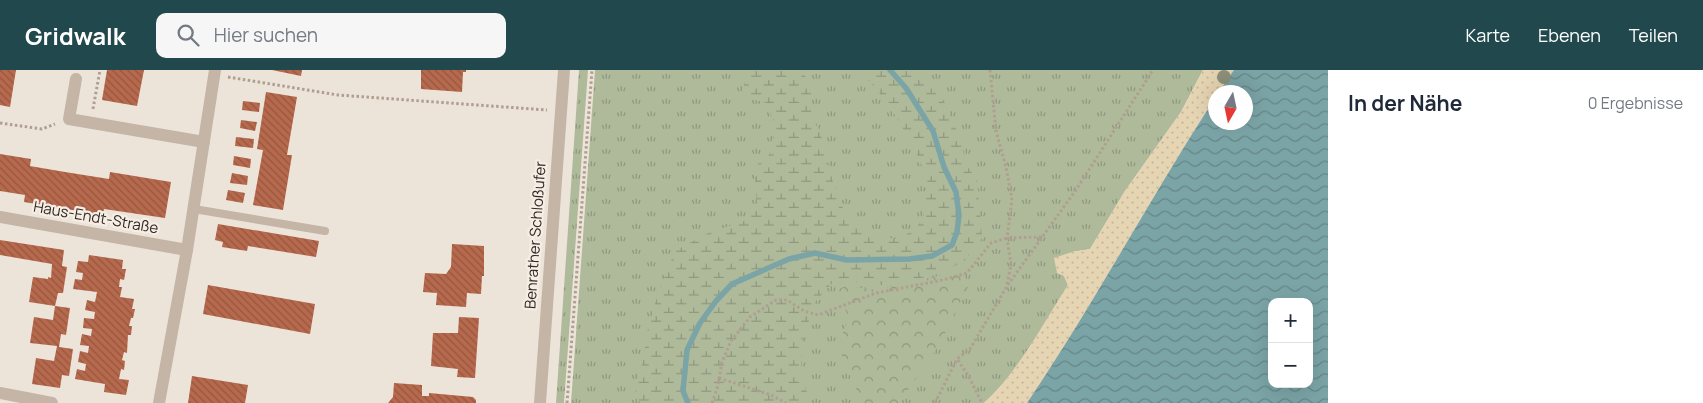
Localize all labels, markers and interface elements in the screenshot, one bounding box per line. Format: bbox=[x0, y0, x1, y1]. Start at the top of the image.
search box bbox=[156, 13, 506, 58]
text: Gridwalk bbox=[25, 19, 126, 52]
icon: search bbox=[174, 21, 202, 49]
text: Hier suchen bbox=[214, 22, 318, 48]
text: Karte bbox=[1466, 23, 1510, 47]
text: Ebenen bbox=[1538, 23, 1601, 47]
text: Teilen bbox=[1629, 23, 1678, 47]
north arrow bbox=[1208, 85, 1253, 130]
text: In der Nähe bbox=[1348, 89, 1462, 117]
text: 0 Ergebnisse bbox=[1588, 92, 1683, 114]
street label: Benrather Schloßufer bbox=[519, 160, 551, 310]
street label: Haus-Endt-Straße bbox=[32, 196, 160, 238]
map controls bbox=[1268, 298, 1313, 388]
button: + bbox=[1268, 298, 1313, 343]
button: − bbox=[1268, 343, 1313, 388]

